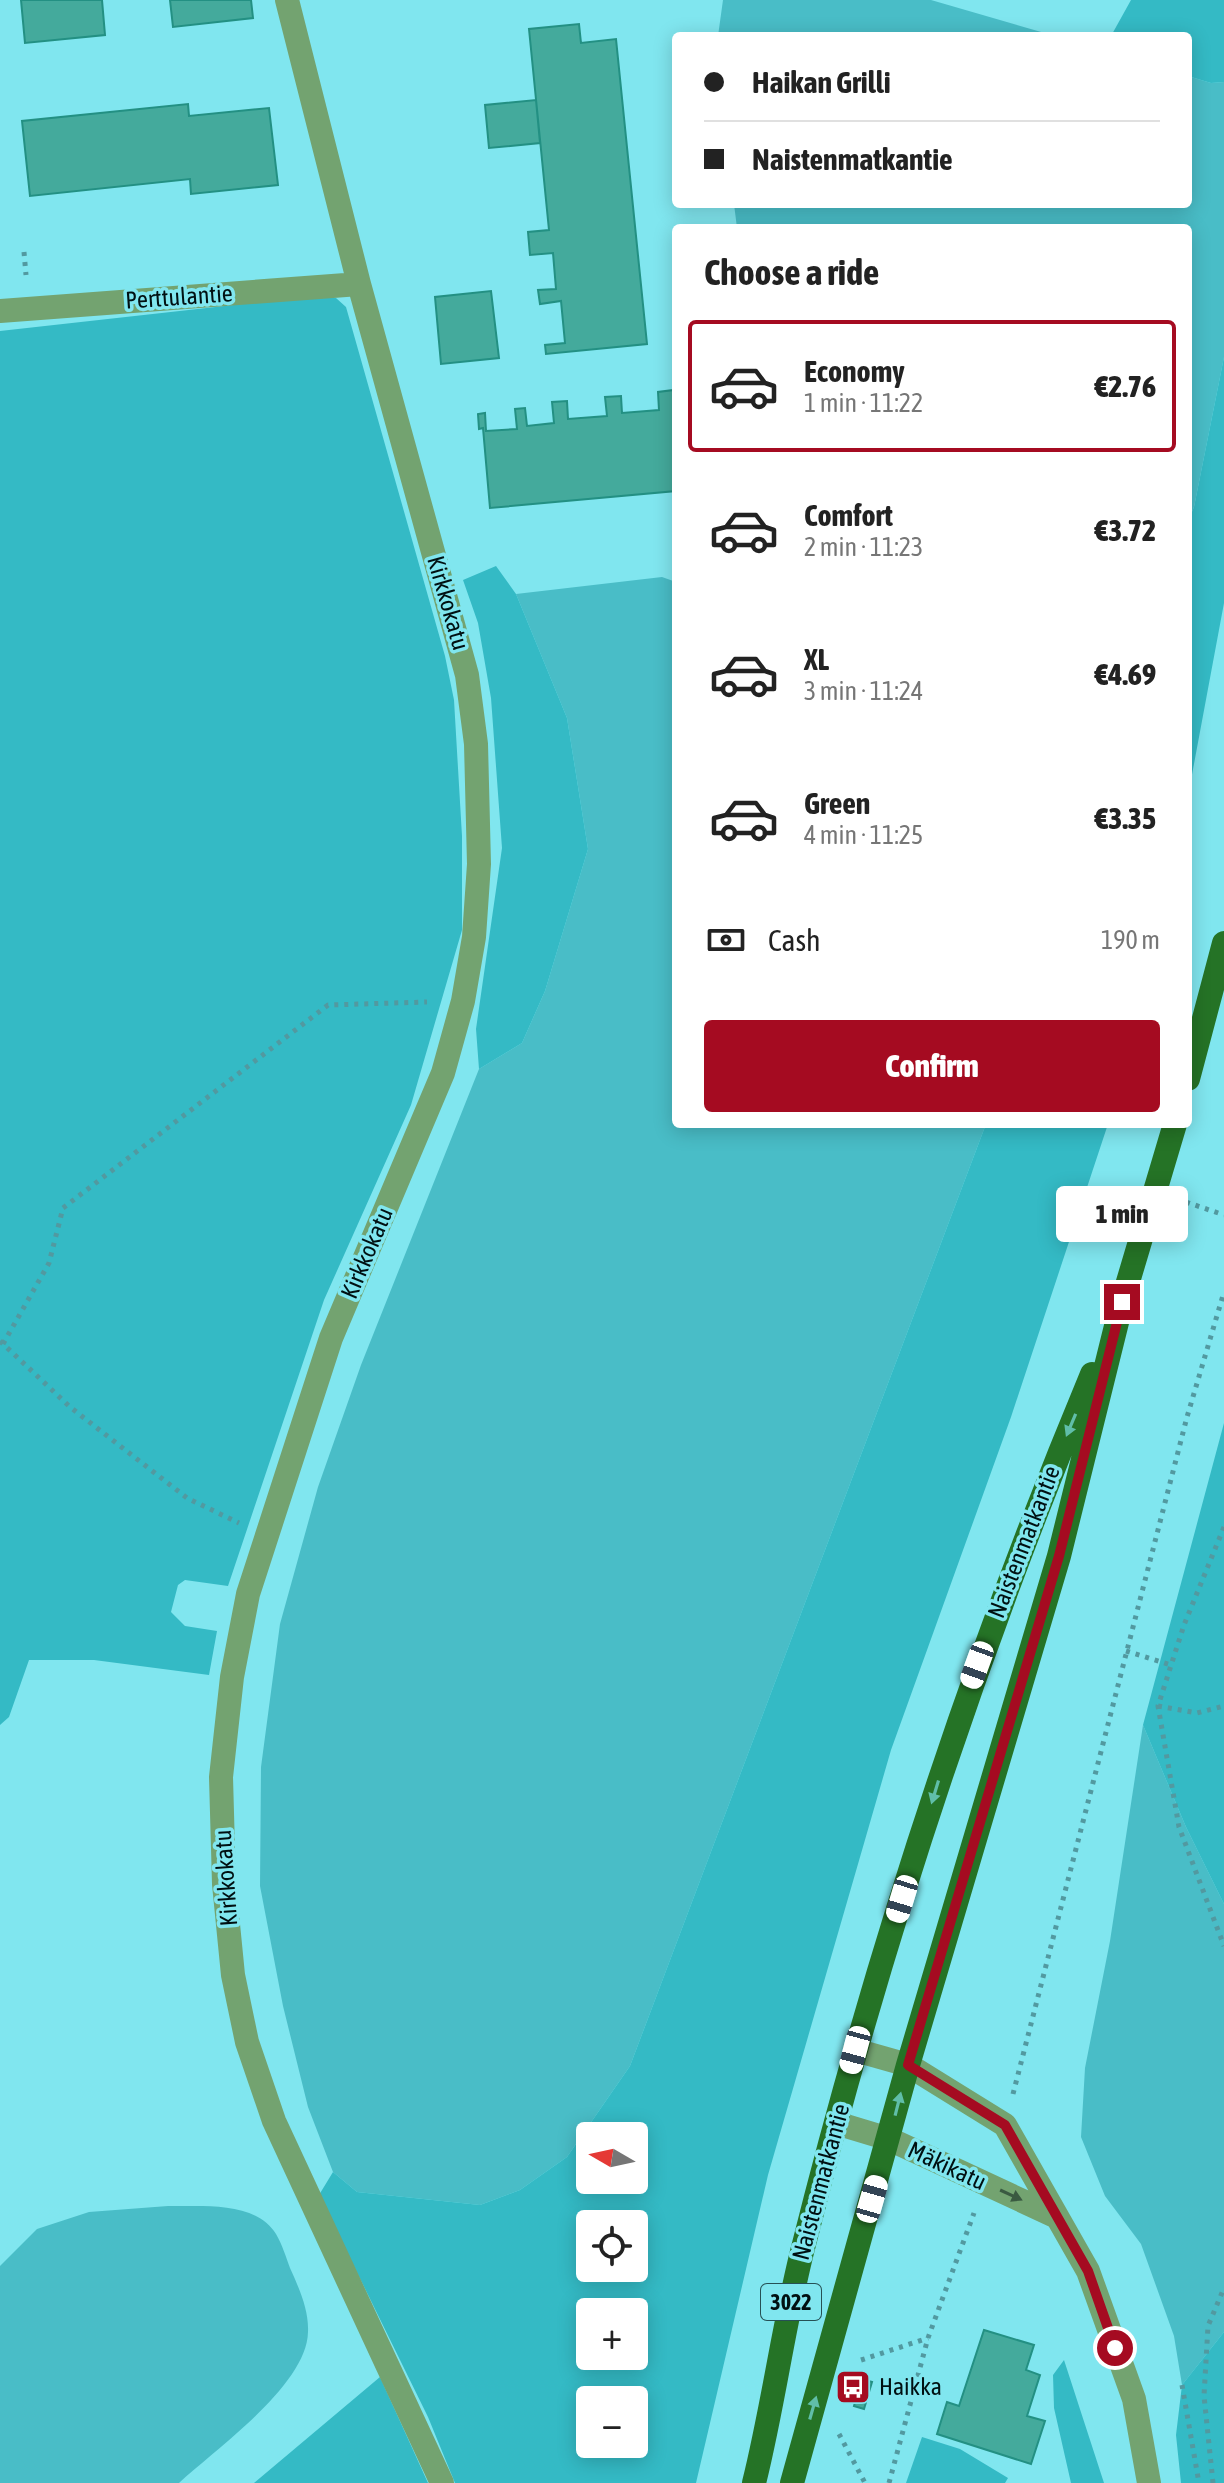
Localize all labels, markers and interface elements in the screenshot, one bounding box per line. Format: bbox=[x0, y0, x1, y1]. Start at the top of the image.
text: Haikan Grilli bbox=[752, 65, 891, 99]
text: Naistenmatkantie bbox=[752, 142, 953, 176]
text: Choose a ride bbox=[704, 251, 879, 293]
street label: Perttulantie bbox=[125, 279, 233, 314]
icon: car bbox=[708, 350, 780, 422]
text: Economy bbox=[804, 354, 905, 388]
text: €2.76 bbox=[1095, 369, 1156, 403]
text: 1 min · 11:22 bbox=[804, 388, 923, 418]
icon: car bbox=[708, 494, 780, 566]
text: Comfort bbox=[804, 498, 893, 532]
text: €3.72 bbox=[1095, 513, 1156, 547]
text: 2 min · 11:23 bbox=[804, 532, 923, 562]
street label: Kirkkokatu bbox=[422, 553, 475, 653]
icon: car bbox=[708, 638, 780, 710]
text: XL bbox=[804, 642, 829, 676]
text: €4.69 bbox=[1095, 657, 1156, 691]
text: 3 min · 11:24 bbox=[804, 676, 923, 706]
icon: car bbox=[708, 782, 780, 854]
text: Green bbox=[804, 786, 870, 820]
text: €3.35 bbox=[1095, 801, 1156, 835]
text: 4 min · 11:25 bbox=[804, 820, 923, 850]
icon: cash bbox=[704, 918, 748, 962]
text: Cash bbox=[768, 923, 821, 957]
text: 190 m bbox=[1101, 925, 1160, 955]
button: Confirm bbox=[704, 1020, 1160, 1112]
callout: 1 min bbox=[1056, 1186, 1188, 1242]
text: 1 min bbox=[1095, 1199, 1149, 1229]
street label: Kirkkokatu bbox=[335, 1203, 398, 1303]
route end bbox=[1104, 1284, 1140, 1320]
one-way arrow bbox=[1064, 1413, 1077, 1437]
street label: Naistenmatkantie bbox=[982, 1462, 1065, 1622]
car bbox=[958, 1638, 996, 1692]
one-way arrow bbox=[928, 1781, 941, 1805]
street label: Kirkkokatu bbox=[209, 1829, 242, 1927]
car bbox=[884, 1873, 920, 1925]
car bbox=[837, 2024, 873, 2076]
one-way arrow bbox=[893, 2091, 905, 2116]
street label: Naistenmatkantie bbox=[787, 2101, 854, 2263]
north arrow bbox=[576, 2122, 648, 2194]
map controls bbox=[576, 2122, 648, 2458]
street label: Mäkikatu bbox=[904, 2136, 990, 2195]
car bbox=[854, 2173, 890, 2225]
one-way arrow bbox=[999, 2189, 1023, 2202]
button: locate bbox=[576, 2210, 648, 2282]
road number: 3022 bbox=[761, 2284, 821, 2320]
button: + bbox=[576, 2298, 648, 2370]
route start bbox=[1097, 2330, 1133, 2366]
bus stop icon: Haikka bbox=[834, 2368, 872, 2406]
place label: Haikka bbox=[879, 2373, 942, 2400]
button: − bbox=[576, 2386, 648, 2458]
one-way arrow bbox=[808, 2395, 820, 2420]

